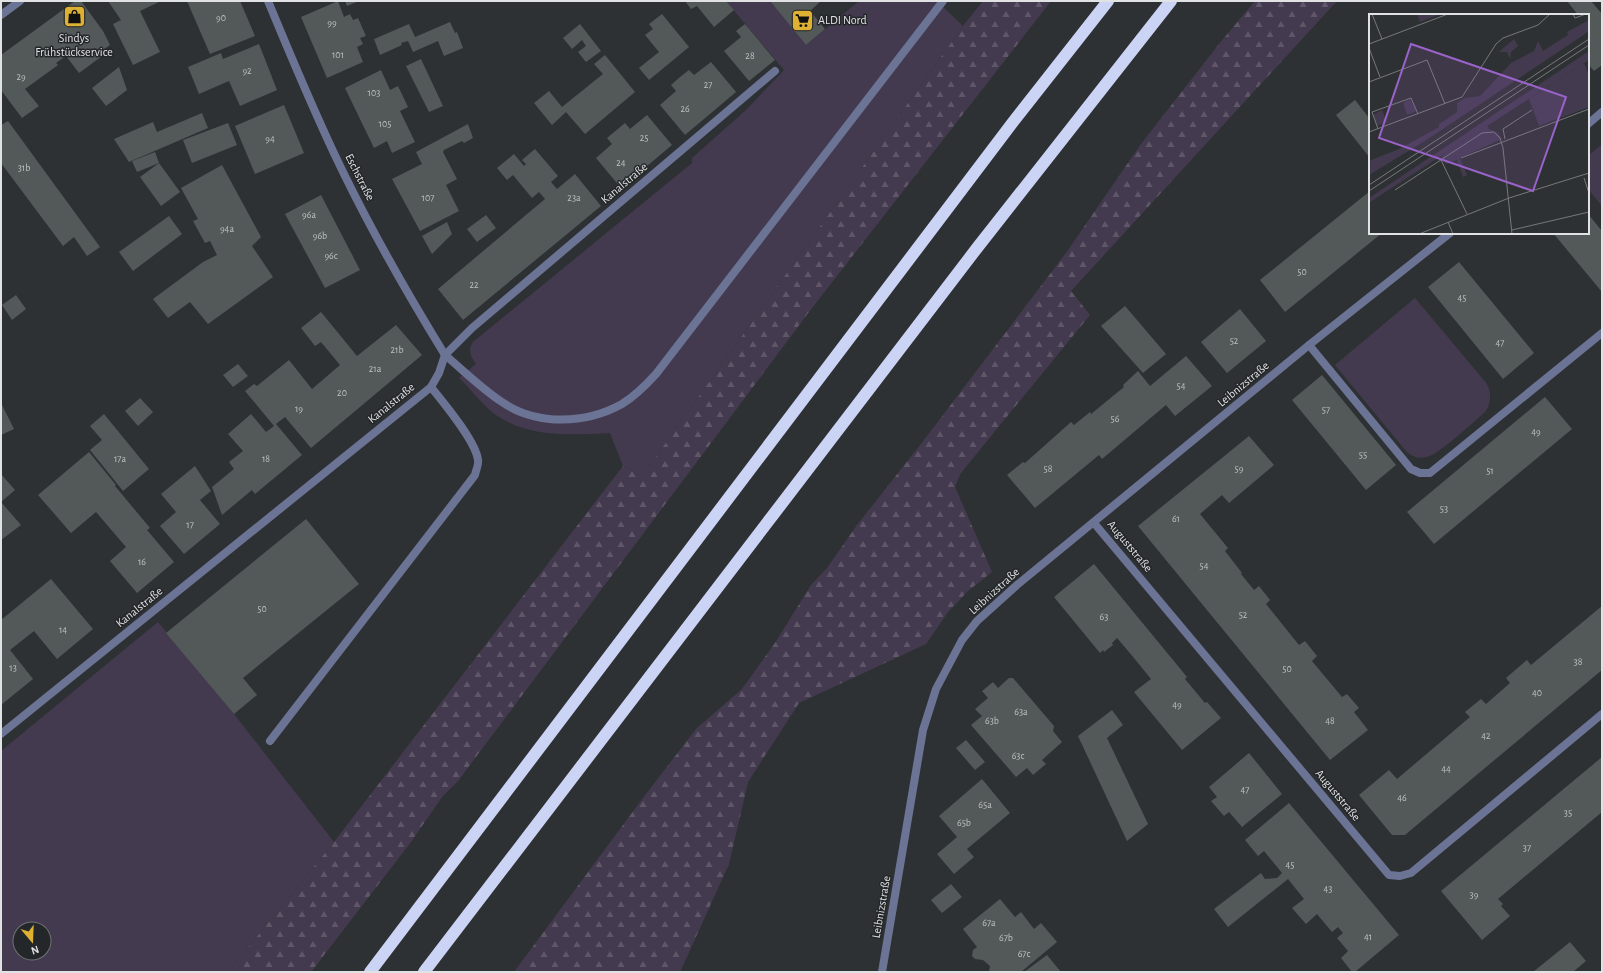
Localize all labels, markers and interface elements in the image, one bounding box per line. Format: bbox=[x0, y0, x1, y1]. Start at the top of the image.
shop icon: Sindys Frühstückservice bbox=[61, 4, 87, 30]
supermarket icon: ALDI Nord bbox=[789, 7, 815, 33]
house number: 90 bbox=[216, 13, 226, 23]
place label: ALDI Nord bbox=[818, 14, 867, 26]
inset map bbox=[1369, 14, 1589, 234]
house number: 99 bbox=[327, 18, 337, 28]
place label: Sindys Frühstückservice bbox=[35, 32, 113, 58]
house number: 101 bbox=[332, 50, 344, 60]
house number: 28 bbox=[745, 51, 755, 61]
house number: 92 bbox=[242, 66, 252, 76]
house number: 29 bbox=[16, 72, 26, 82]
house number: 27 bbox=[704, 80, 712, 90]
house number: 103 bbox=[368, 88, 380, 98]
house number: 26 bbox=[680, 104, 690, 114]
house number: 105 bbox=[379, 119, 391, 129]
house number: 25 bbox=[640, 133, 648, 143]
house number: 94 bbox=[265, 134, 275, 144]
street label: Eschstraße bbox=[343, 152, 377, 202]
house number: 24 bbox=[616, 158, 626, 168]
street label: Kanalstraße bbox=[599, 160, 649, 206]
house number: 31b bbox=[18, 163, 30, 173]
house number: 107 bbox=[422, 193, 434, 203]
house number: 23a bbox=[567, 193, 581, 203]
house number: 96a bbox=[302, 210, 316, 220]
house number: 94a bbox=[220, 224, 234, 234]
house number: 96b bbox=[313, 231, 327, 241]
house number: 96c bbox=[324, 251, 338, 261]
house number: 50 bbox=[1297, 267, 1307, 277]
house number: 22 bbox=[469, 280, 479, 290]
house number: 45 bbox=[1458, 293, 1467, 303]
house number: 52 bbox=[1230, 336, 1239, 346]
house number: 47 bbox=[1496, 338, 1504, 348]
house number: 21b bbox=[390, 345, 404, 355]
street label: Leibnizstraße bbox=[1215, 359, 1271, 409]
house number: 21a bbox=[369, 364, 382, 374]
street label: Kanalstraße bbox=[365, 381, 417, 425]
house number: 54 bbox=[1177, 381, 1186, 391]
house number: 20 bbox=[337, 388, 347, 398]
house number: 19 bbox=[295, 404, 303, 414]
house number: 57 bbox=[1322, 405, 1330, 415]
house number: 56 bbox=[1111, 414, 1120, 424]
house number: 49 bbox=[1531, 427, 1541, 437]
house number: 55 bbox=[1359, 450, 1367, 460]
house number: 17a bbox=[114, 454, 126, 464]
house number: 18 bbox=[262, 454, 270, 464]
house number: 58 bbox=[1044, 464, 1053, 474]
house number: 59 bbox=[1235, 464, 1244, 474]
house number: 51 bbox=[1486, 466, 1494, 476]
house number: 53 bbox=[1440, 504, 1448, 514]
house number: 61 bbox=[1172, 514, 1180, 524]
street label: Auguststraße bbox=[1105, 518, 1155, 574]
house number: 17 bbox=[186, 520, 194, 530]
house number: 16 bbox=[138, 557, 146, 567]
house number: 54 bbox=[1200, 561, 1209, 571]
street label: Leibnizstraße bbox=[967, 565, 1021, 617]
street label: Kanalstraße bbox=[113, 585, 165, 629]
house number: 50 bbox=[257, 604, 267, 614]
house number: 52 bbox=[1239, 610, 1248, 620]
house number: 63 bbox=[1100, 612, 1108, 622]
house number: 14 bbox=[59, 625, 67, 635]
house number: 38 bbox=[1574, 657, 1583, 667]
house number: 13 bbox=[9, 663, 17, 673]
house number: 50 bbox=[1282, 664, 1292, 674]
house number: 40 bbox=[1532, 688, 1542, 698]
house number: 49 bbox=[1172, 700, 1182, 710]
house number: 63a bbox=[1014, 707, 1028, 717]
house number: 63b bbox=[985, 716, 999, 726]
house number: 48 bbox=[1325, 716, 1335, 726]
house number: 42 bbox=[1481, 731, 1491, 741]
house number: 63c bbox=[1012, 751, 1024, 761]
house number: 44 bbox=[1441, 764, 1451, 774]
street label: Auguststraße bbox=[1313, 767, 1363, 823]
house number: 47 bbox=[1241, 785, 1249, 795]
house number: 46 bbox=[1397, 793, 1407, 803]
house number: 65a bbox=[978, 800, 992, 810]
house number: 35 bbox=[1564, 808, 1572, 818]
house number: 65b bbox=[957, 818, 971, 828]
house number: 37 bbox=[1523, 843, 1531, 853]
house number: 45 bbox=[1286, 860, 1295, 870]
street label: Leibnizstraße bbox=[870, 875, 892, 939]
house number: 43 bbox=[1324, 884, 1332, 894]
house number: 39 bbox=[1470, 890, 1479, 900]
house number: 67a bbox=[982, 918, 996, 928]
north arrow bbox=[12, 921, 52, 961]
house number: 41 bbox=[1364, 932, 1372, 942]
house number: 67b bbox=[999, 933, 1013, 943]
text: N bbox=[30, 944, 41, 956]
house number: 67c bbox=[1018, 949, 1031, 959]

